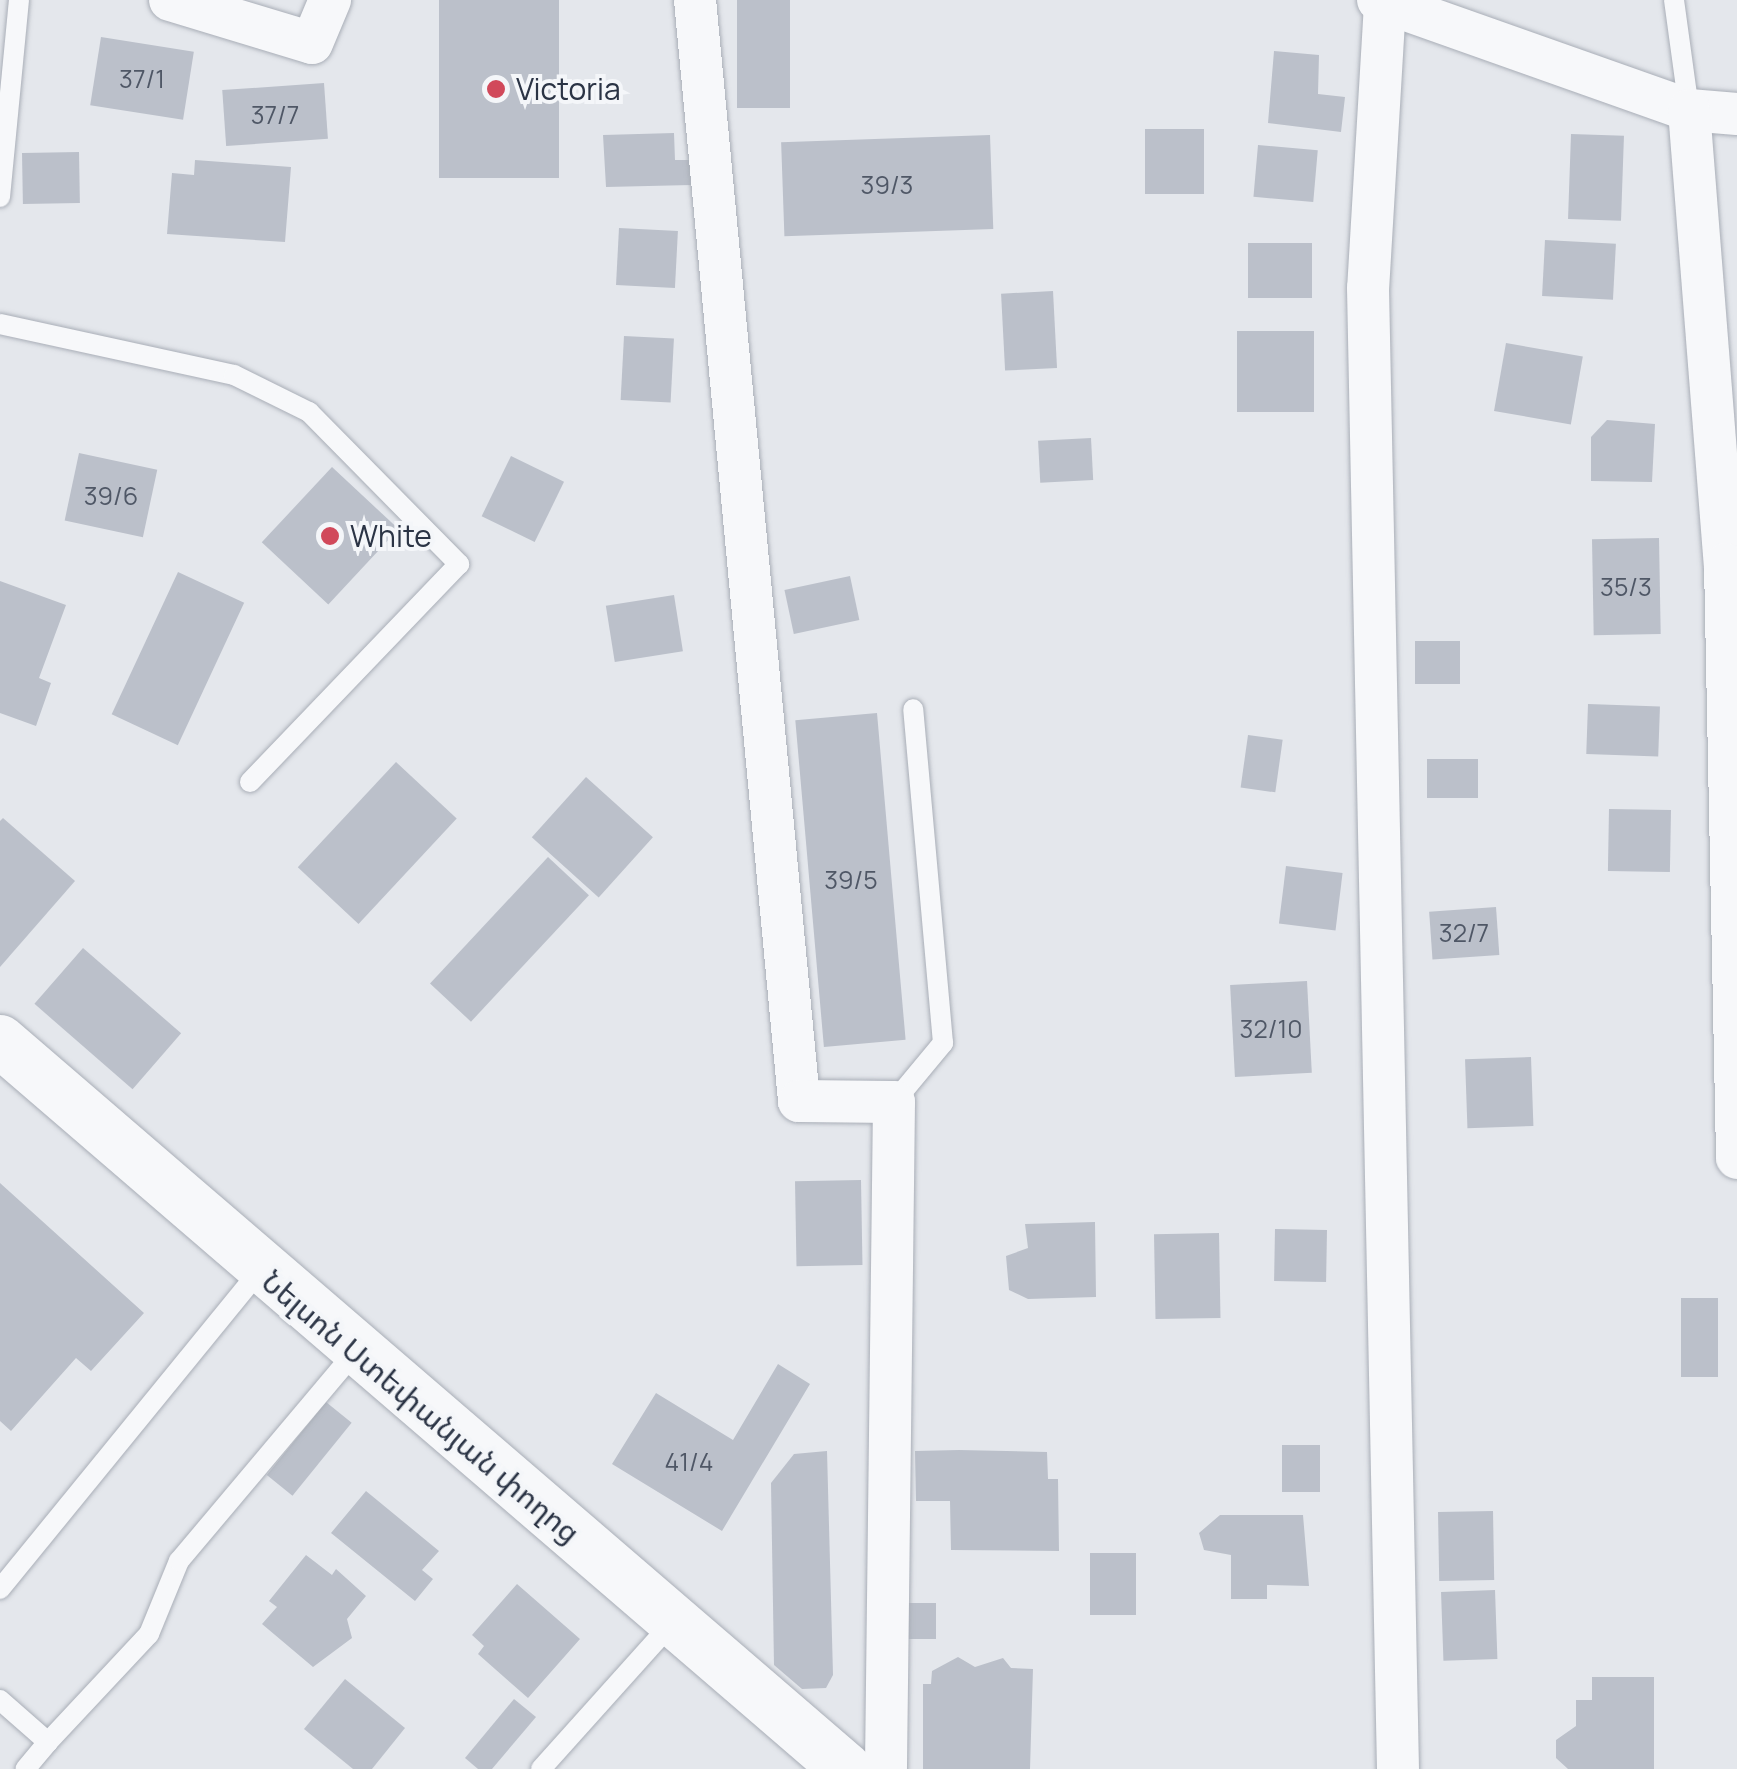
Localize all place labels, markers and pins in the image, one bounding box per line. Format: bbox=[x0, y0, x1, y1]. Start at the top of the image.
place label: Victoria bbox=[516, 71, 621, 107]
marker: Victoria bbox=[485, 78, 507, 100]
place label: White bbox=[350, 518, 432, 554]
marker: White bbox=[319, 525, 341, 547]

